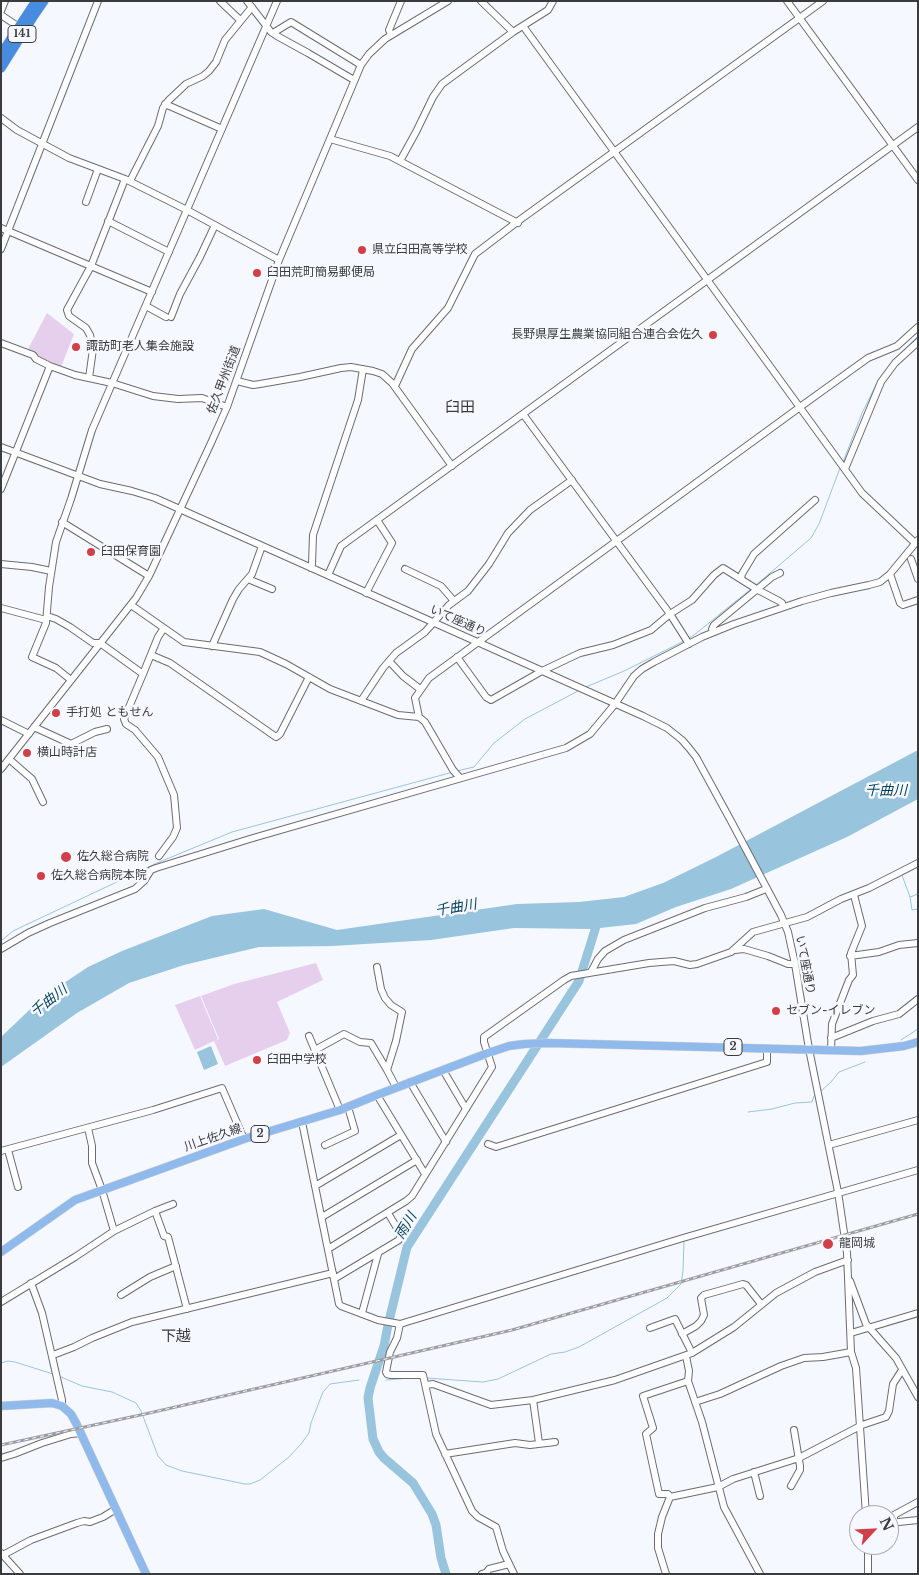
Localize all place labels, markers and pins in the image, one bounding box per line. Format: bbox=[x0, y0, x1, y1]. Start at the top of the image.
place label: 県立臼田高等学校 bbox=[372, 243, 468, 257]
marker: 県立臼田高等学校 bbox=[356, 244, 368, 256]
place label: 臼田荒町簡易郵便局 bbox=[267, 266, 375, 280]
marker: 臼田荒町簡易郵便局 bbox=[251, 267, 263, 279]
place label: 長野県厚生農業協同組合連合会佐久 bbox=[511, 328, 703, 342]
marker: 長野県厚生農業協同組合連合会佐久 bbox=[707, 329, 719, 341]
place label: 諏訪町老人集会施設 bbox=[86, 340, 194, 354]
marker: 諏訪町老人集会施設 bbox=[70, 341, 82, 353]
place label: 臼田保育園 bbox=[101, 545, 161, 559]
marker: 臼田保育園 bbox=[85, 546, 97, 558]
place label: 手打処 ともせん bbox=[66, 706, 153, 720]
marker: 手打処 ともせん bbox=[50, 707, 62, 719]
place label: 横山時計店 bbox=[37, 746, 97, 760]
marker: 横山時計店 bbox=[21, 747, 33, 759]
marker: 佐久総合病院 bbox=[59, 850, 73, 864]
place label: 佐久総合病院 bbox=[77, 850, 149, 864]
place label: 佐久総合病院本院 bbox=[51, 869, 147, 883]
marker: 佐久総合病院本院 bbox=[35, 870, 47, 882]
place label: セブン-イレブン bbox=[786, 1004, 876, 1018]
marker: セブン-イレブン bbox=[770, 1005, 782, 1017]
place label: 臼田中学校 bbox=[267, 1053, 327, 1067]
marker: 臼田中学校 bbox=[251, 1054, 263, 1066]
marker: 龍岡城 bbox=[821, 1237, 835, 1251]
place label: 龍岡城 bbox=[839, 1237, 875, 1251]

